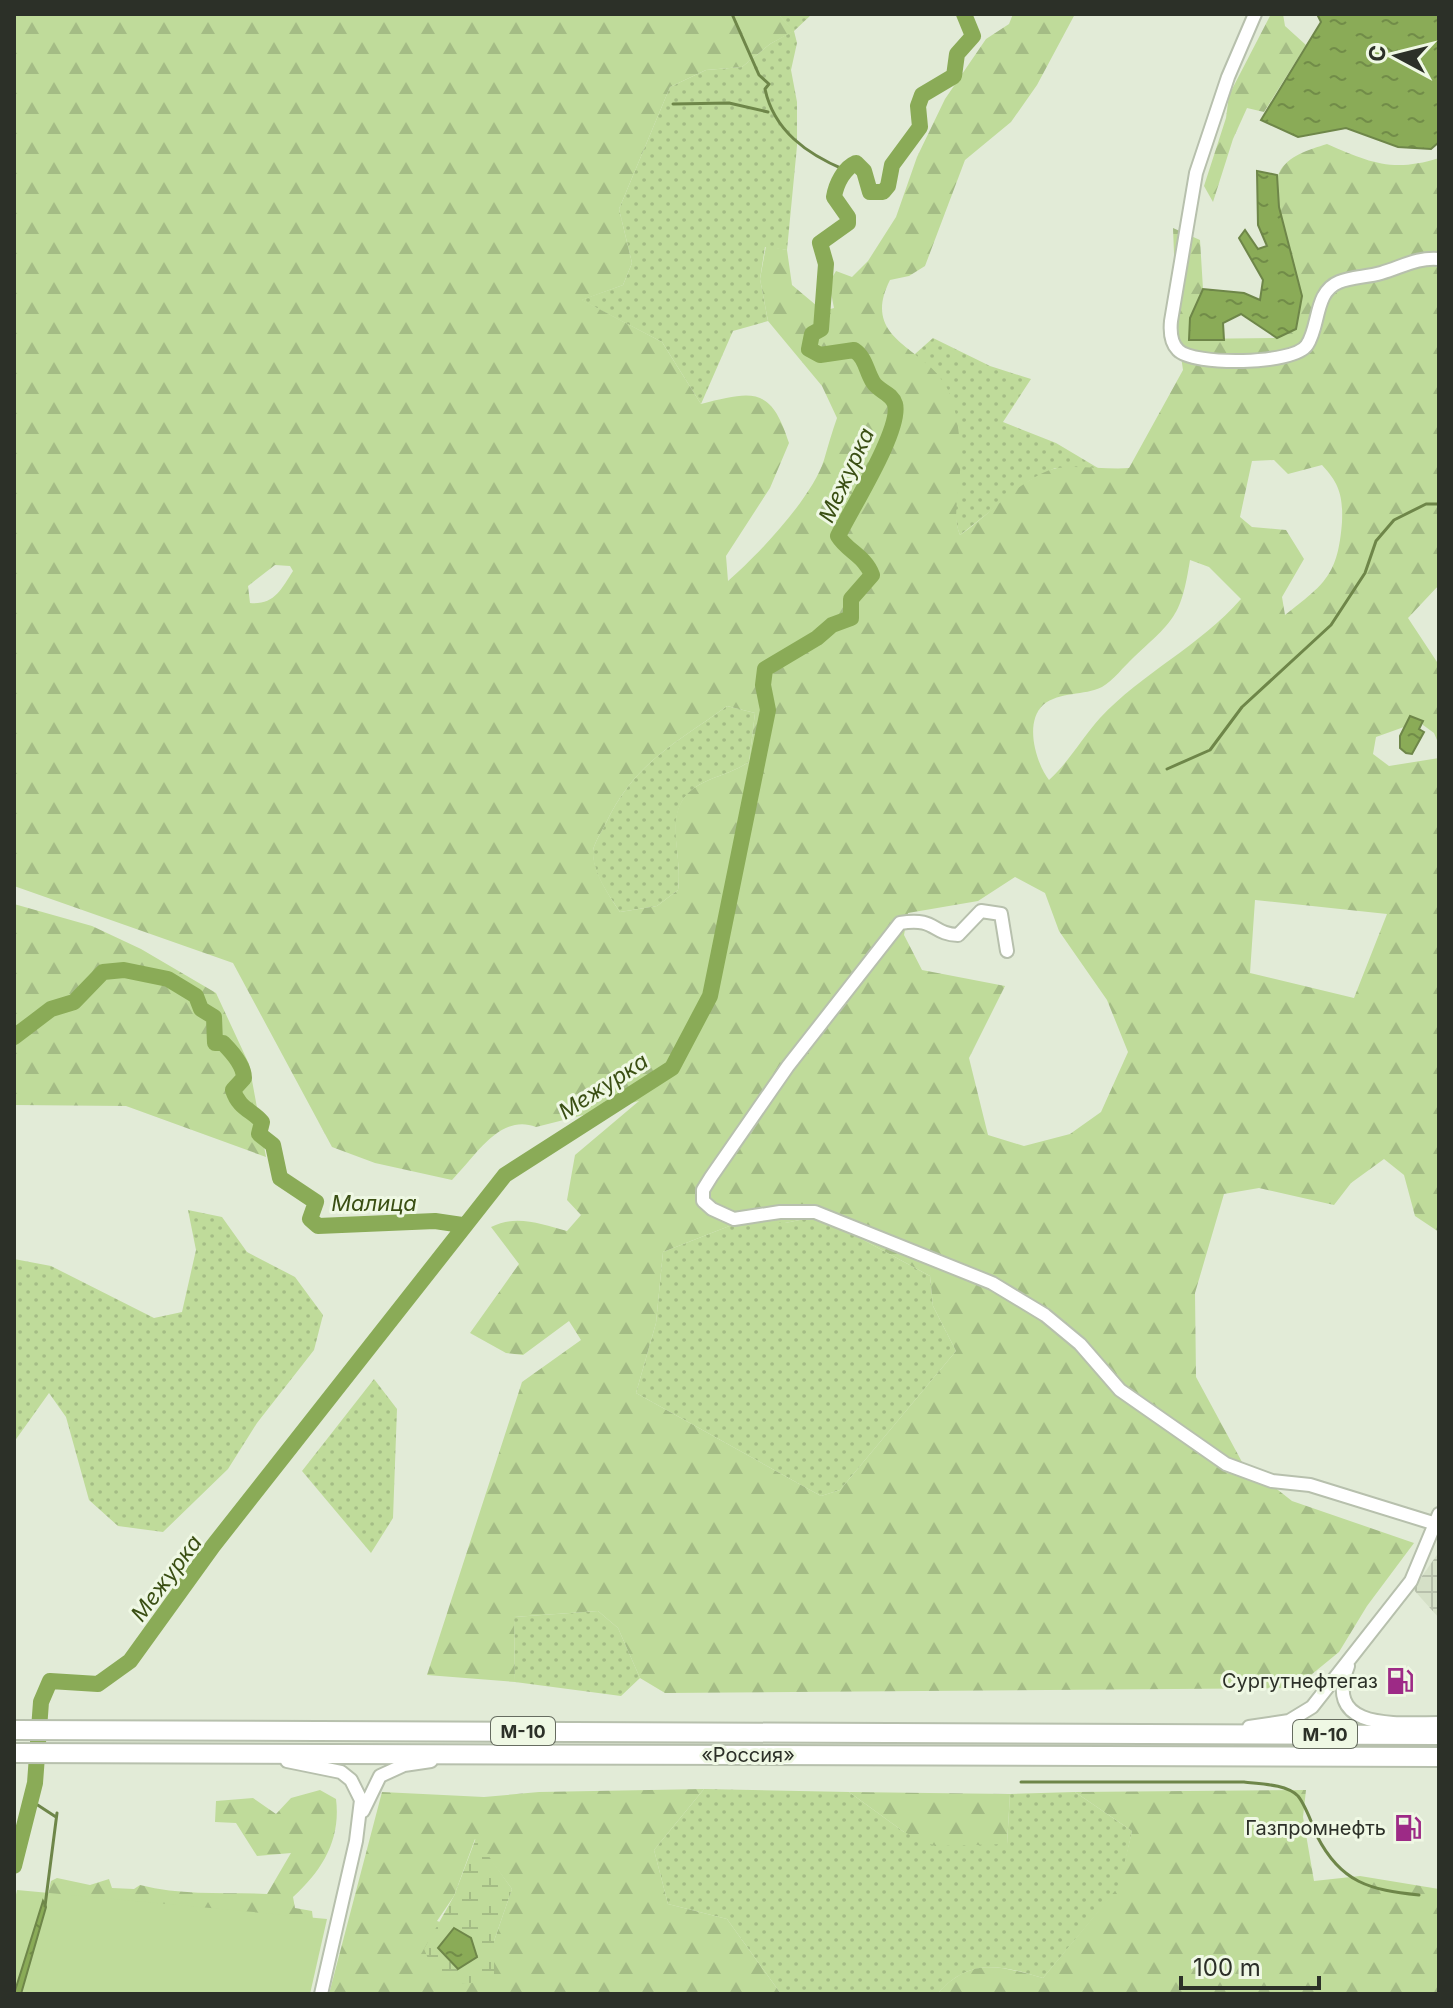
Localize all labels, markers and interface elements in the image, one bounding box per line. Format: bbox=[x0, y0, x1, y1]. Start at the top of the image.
north arrow bbox=[1357, 16, 1437, 96]
text: С bbox=[1363, 44, 1391, 63]
water label: Межурка bbox=[813, 424, 879, 526]
water label: Межурка bbox=[553, 1048, 653, 1124]
water label: Малица bbox=[331, 1190, 417, 1216]
water label: Межурка bbox=[125, 1530, 207, 1626]
fuel station icon: Сургутнефтегаз bbox=[1385, 1666, 1415, 1696]
place label: Сургутнефтегаз bbox=[1222, 1669, 1378, 1693]
road number: М-10 bbox=[491, 1717, 555, 1745]
road number: М-10 bbox=[1293, 1720, 1357, 1748]
street label: «Россия» bbox=[701, 1743, 795, 1767]
fuel station icon: Газпромнефть bbox=[1393, 1813, 1423, 1843]
place label: Газпромнефть bbox=[1245, 1816, 1386, 1840]
scale bar bbox=[1181, 1940, 1319, 1990]
text: 100 m bbox=[1193, 1953, 1261, 1982]

